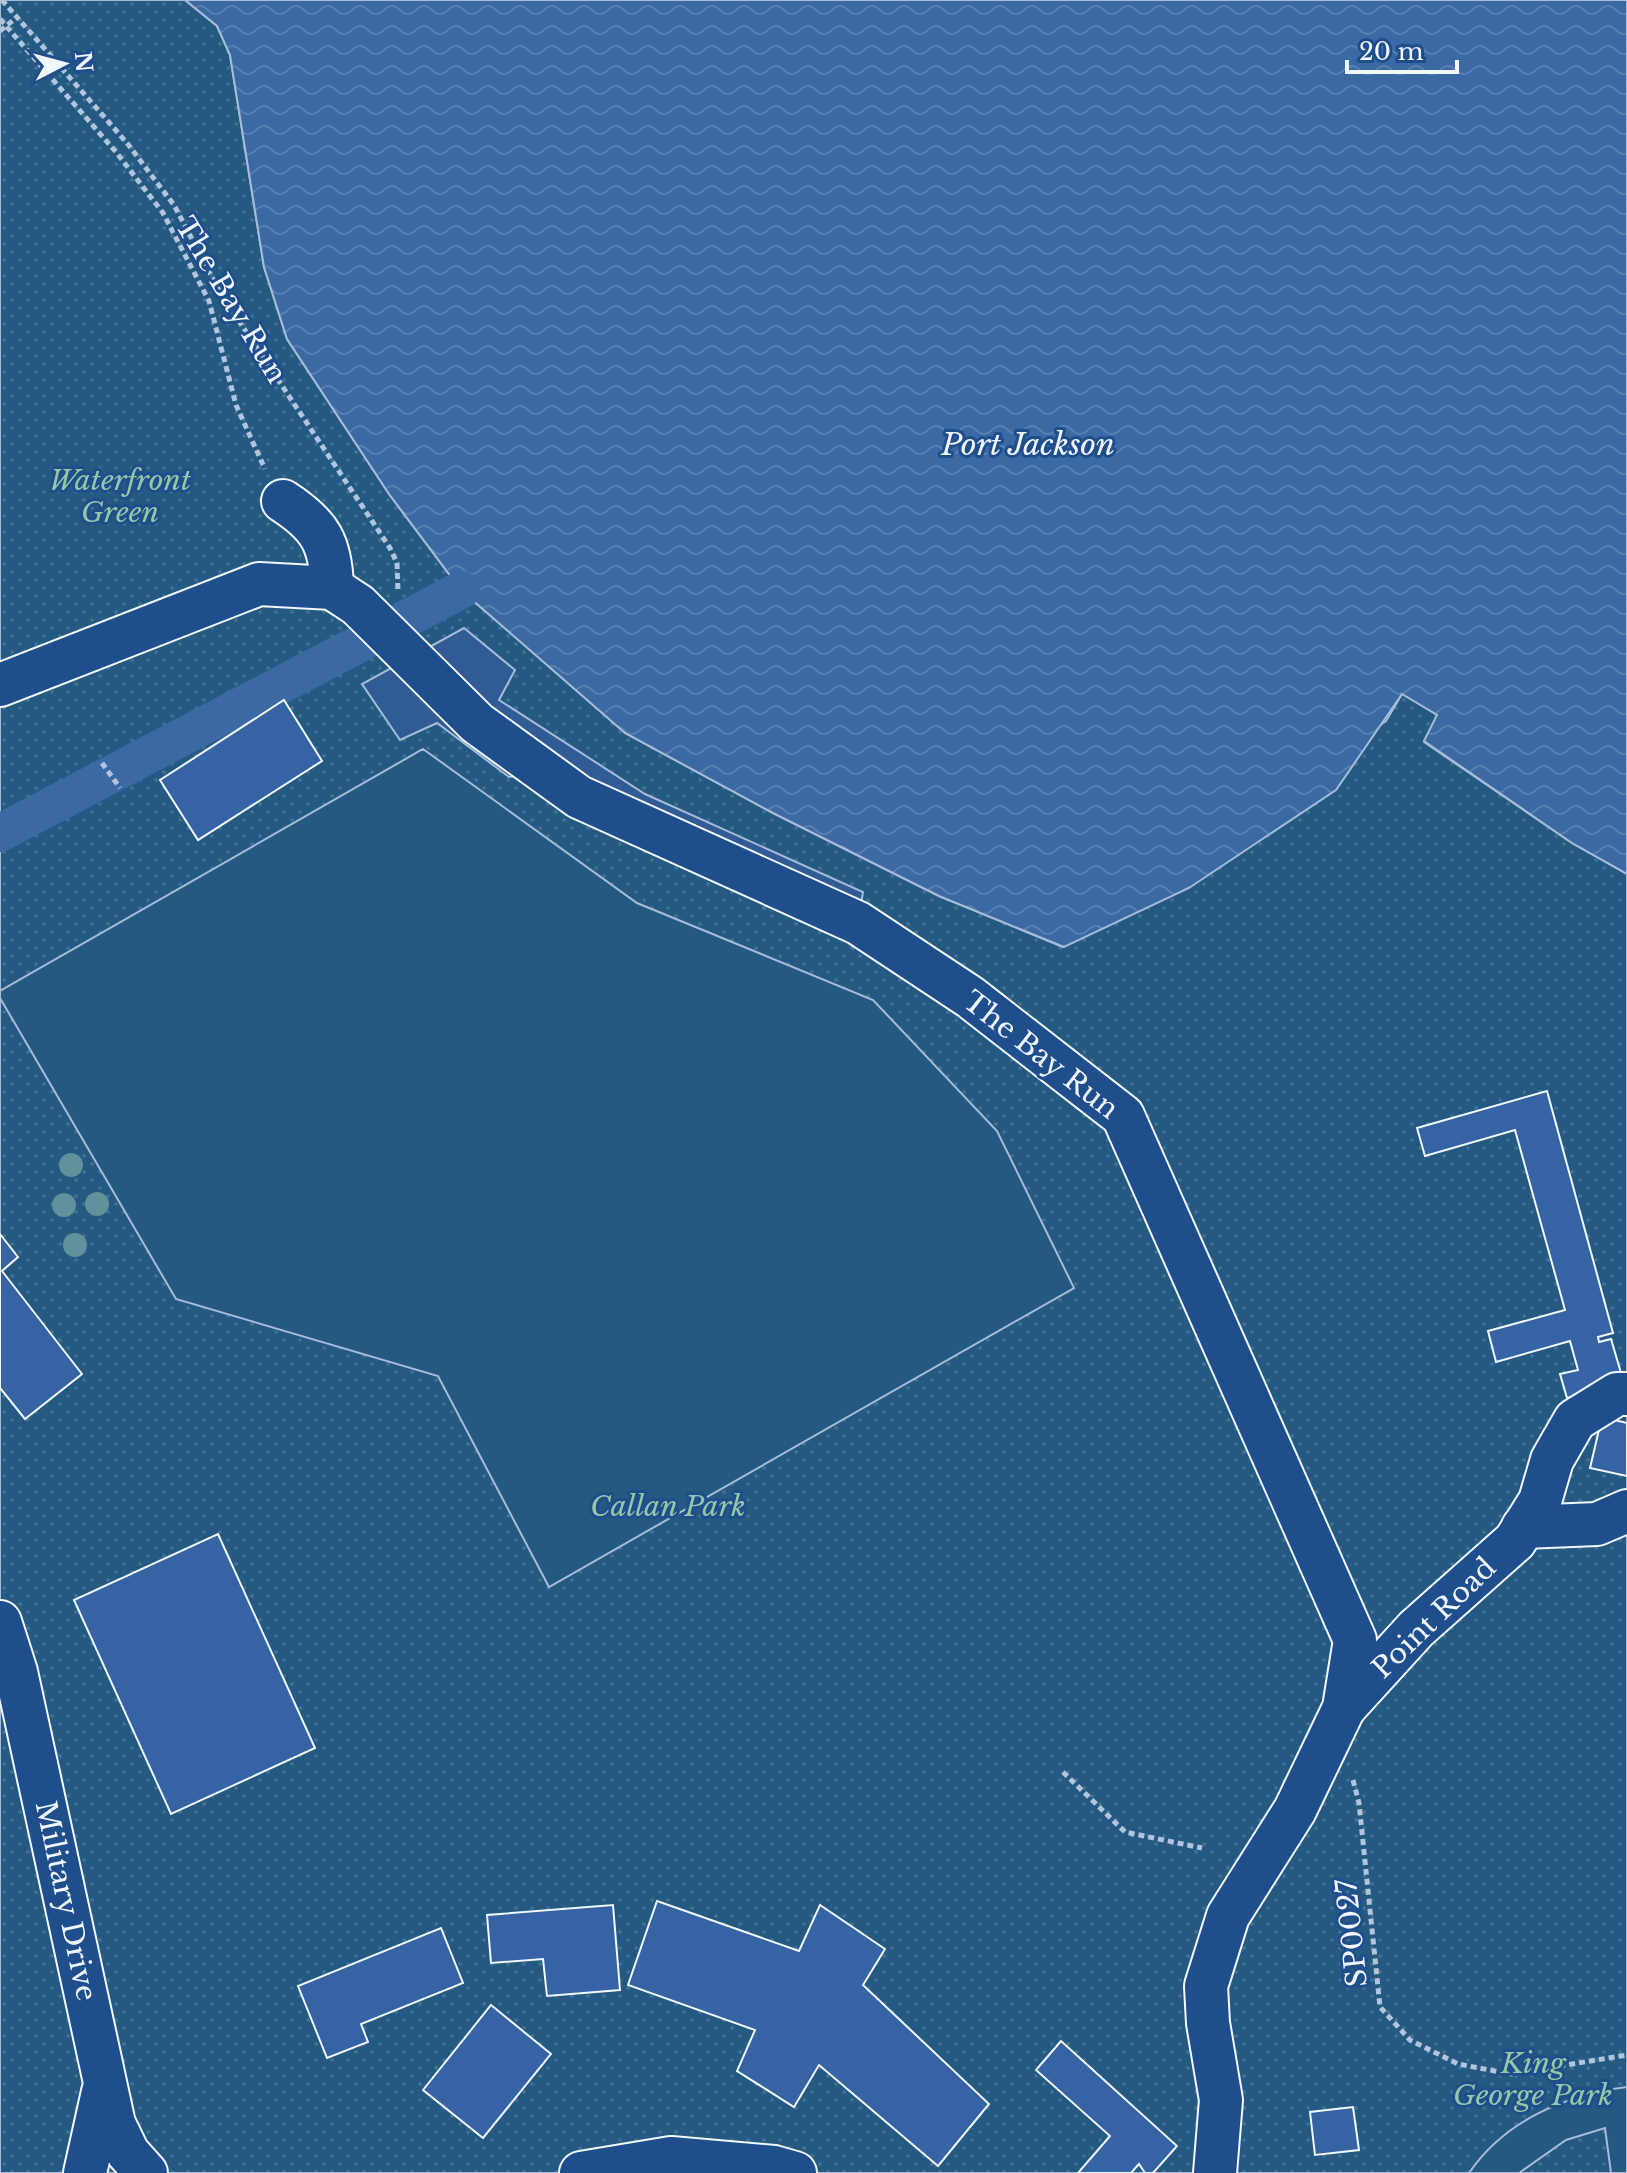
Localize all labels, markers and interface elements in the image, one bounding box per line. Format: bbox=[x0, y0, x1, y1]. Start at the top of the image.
north arrow bbox=[24, 24, 104, 104]
scale bar bbox=[1347, 24, 1457, 74]
text: 20 m bbox=[1359, 37, 1424, 66]
text: N bbox=[69, 50, 98, 74]
street label: The Bay Run bbox=[168, 211, 294, 389]
water label: Port Jackson bbox=[940, 426, 1115, 463]
park label: Waterfront Green bbox=[49, 463, 192, 530]
street label: The Bay Run bbox=[956, 984, 1126, 1126]
park label: Callan Park bbox=[590, 1489, 746, 1524]
street label: Point Road bbox=[1365, 1550, 1503, 1686]
street label: Military Drive bbox=[28, 1798, 104, 2004]
street label: SP0027 bbox=[1329, 1876, 1375, 1989]
park label: King George Park bbox=[1453, 2046, 1613, 2113]

